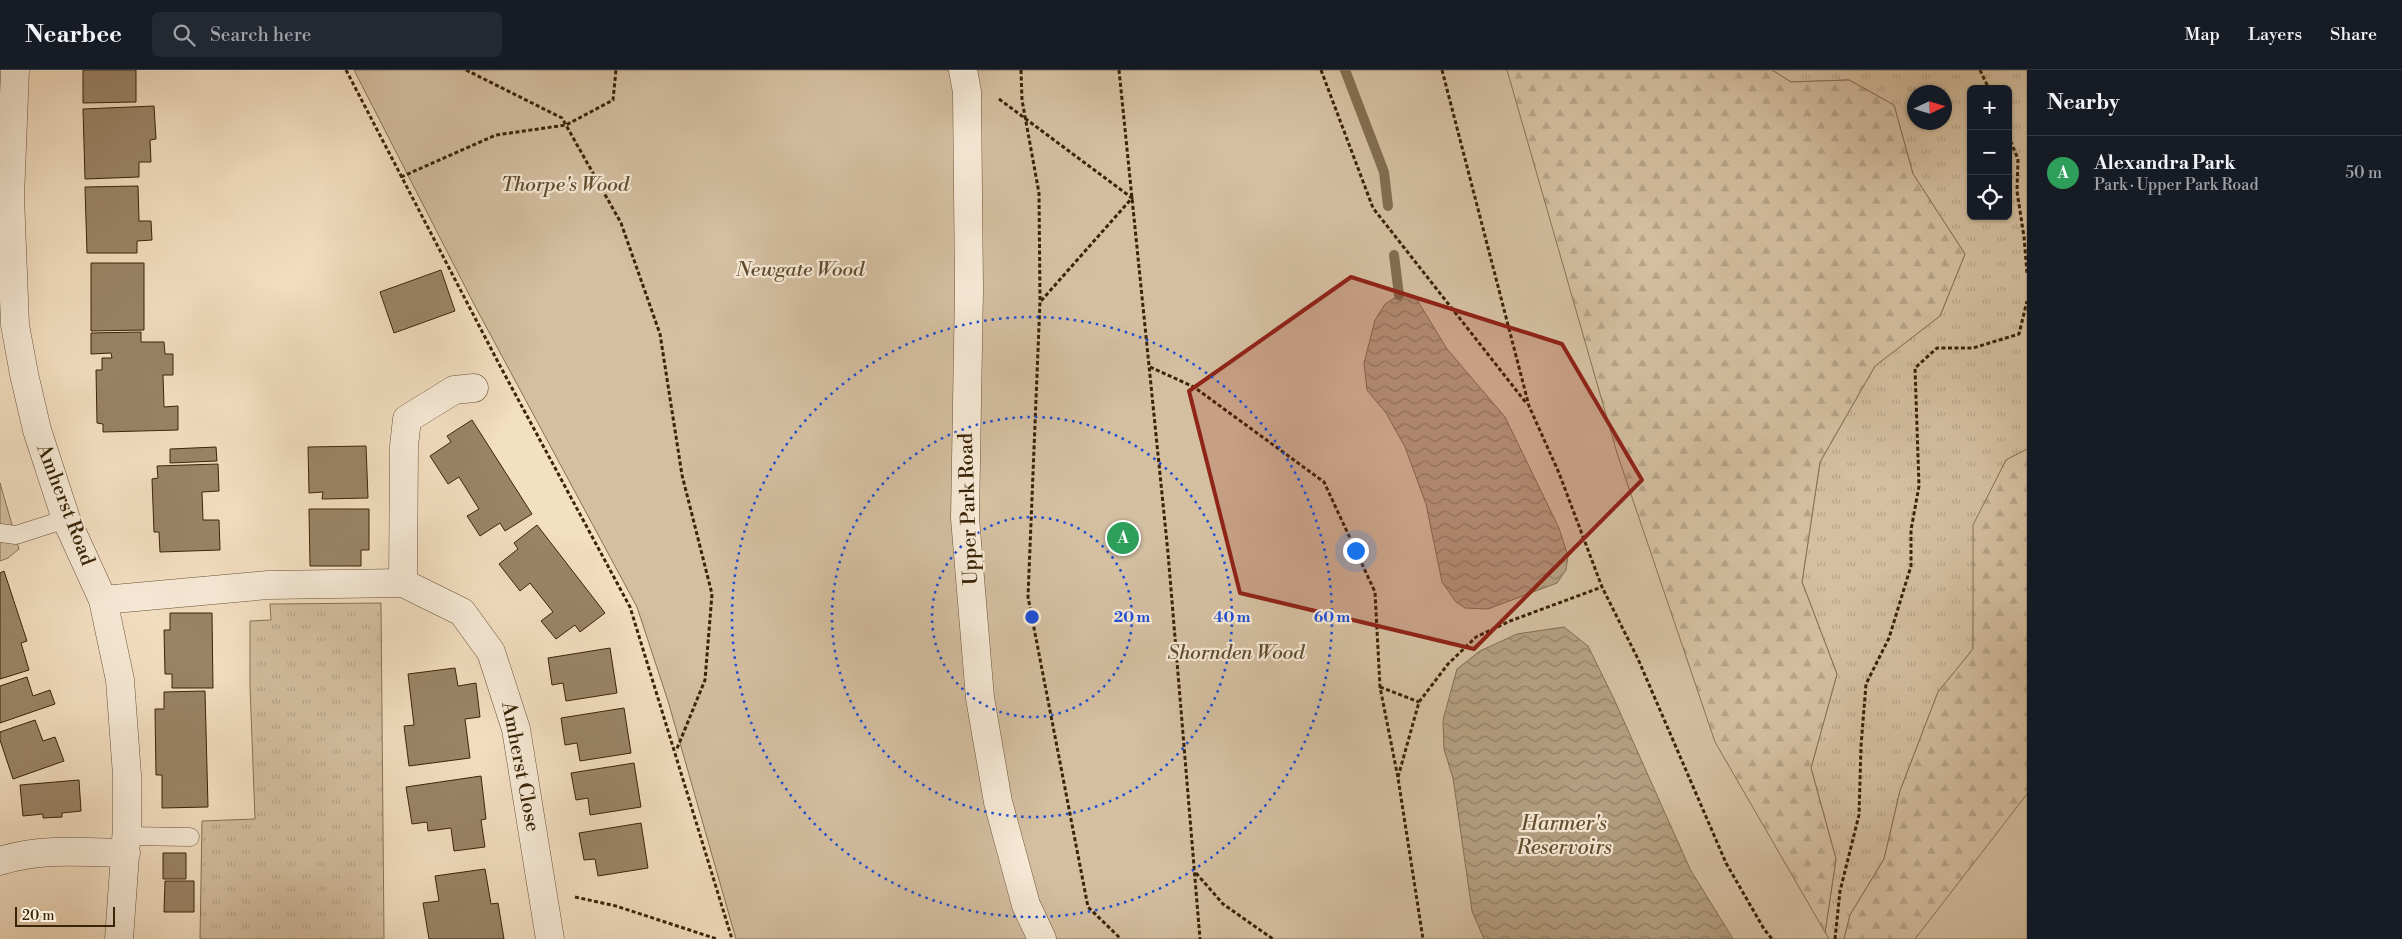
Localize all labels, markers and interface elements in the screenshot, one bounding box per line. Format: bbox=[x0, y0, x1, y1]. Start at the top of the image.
search box bbox=[152, 12, 502, 57]
text: Nearbee bbox=[25, 20, 122, 50]
icon: search bbox=[170, 21, 198, 49]
text: Search here bbox=[210, 23, 311, 47]
text: Map bbox=[2185, 23, 2220, 46]
text: Layers bbox=[2248, 23, 2302, 46]
text: Share bbox=[2330, 23, 2377, 46]
north arrow bbox=[1907, 85, 1952, 130]
map controls bbox=[1967, 85, 2012, 220]
button: + bbox=[1967, 85, 2012, 130]
text: Nearby bbox=[2047, 90, 2120, 116]
button: − bbox=[1967, 130, 2012, 175]
text: Alexandra Park bbox=[2094, 151, 2236, 175]
text: A bbox=[2057, 163, 2069, 183]
text: 50 m bbox=[2345, 163, 2382, 183]
park label: Thorpe's Wood bbox=[501, 173, 630, 198]
button: locate bbox=[1967, 175, 2012, 220]
text: Park · Upper Park Road bbox=[2094, 175, 2259, 195]
park label: Newgate Wood bbox=[735, 258, 865, 283]
street label: Upper Park Road bbox=[954, 432, 984, 586]
street label: Amherst Road bbox=[30, 440, 100, 570]
pin: A bbox=[1107, 519, 1139, 557]
your location bbox=[1343, 538, 1369, 564]
centre of rings bbox=[1023, 608, 1041, 626]
text: 20 m bbox=[1114, 608, 1151, 627]
text: 40 m bbox=[1213, 608, 1251, 627]
text: 60 m bbox=[1314, 608, 1351, 627]
park label: Shornden Wood bbox=[1168, 641, 1305, 666]
street label: Amherst Close bbox=[495, 699, 545, 834]
water label: Harmer's Reservoirs bbox=[1515, 811, 1612, 861]
scale bar bbox=[15, 904, 115, 927]
text: 20 m bbox=[22, 907, 54, 925]

